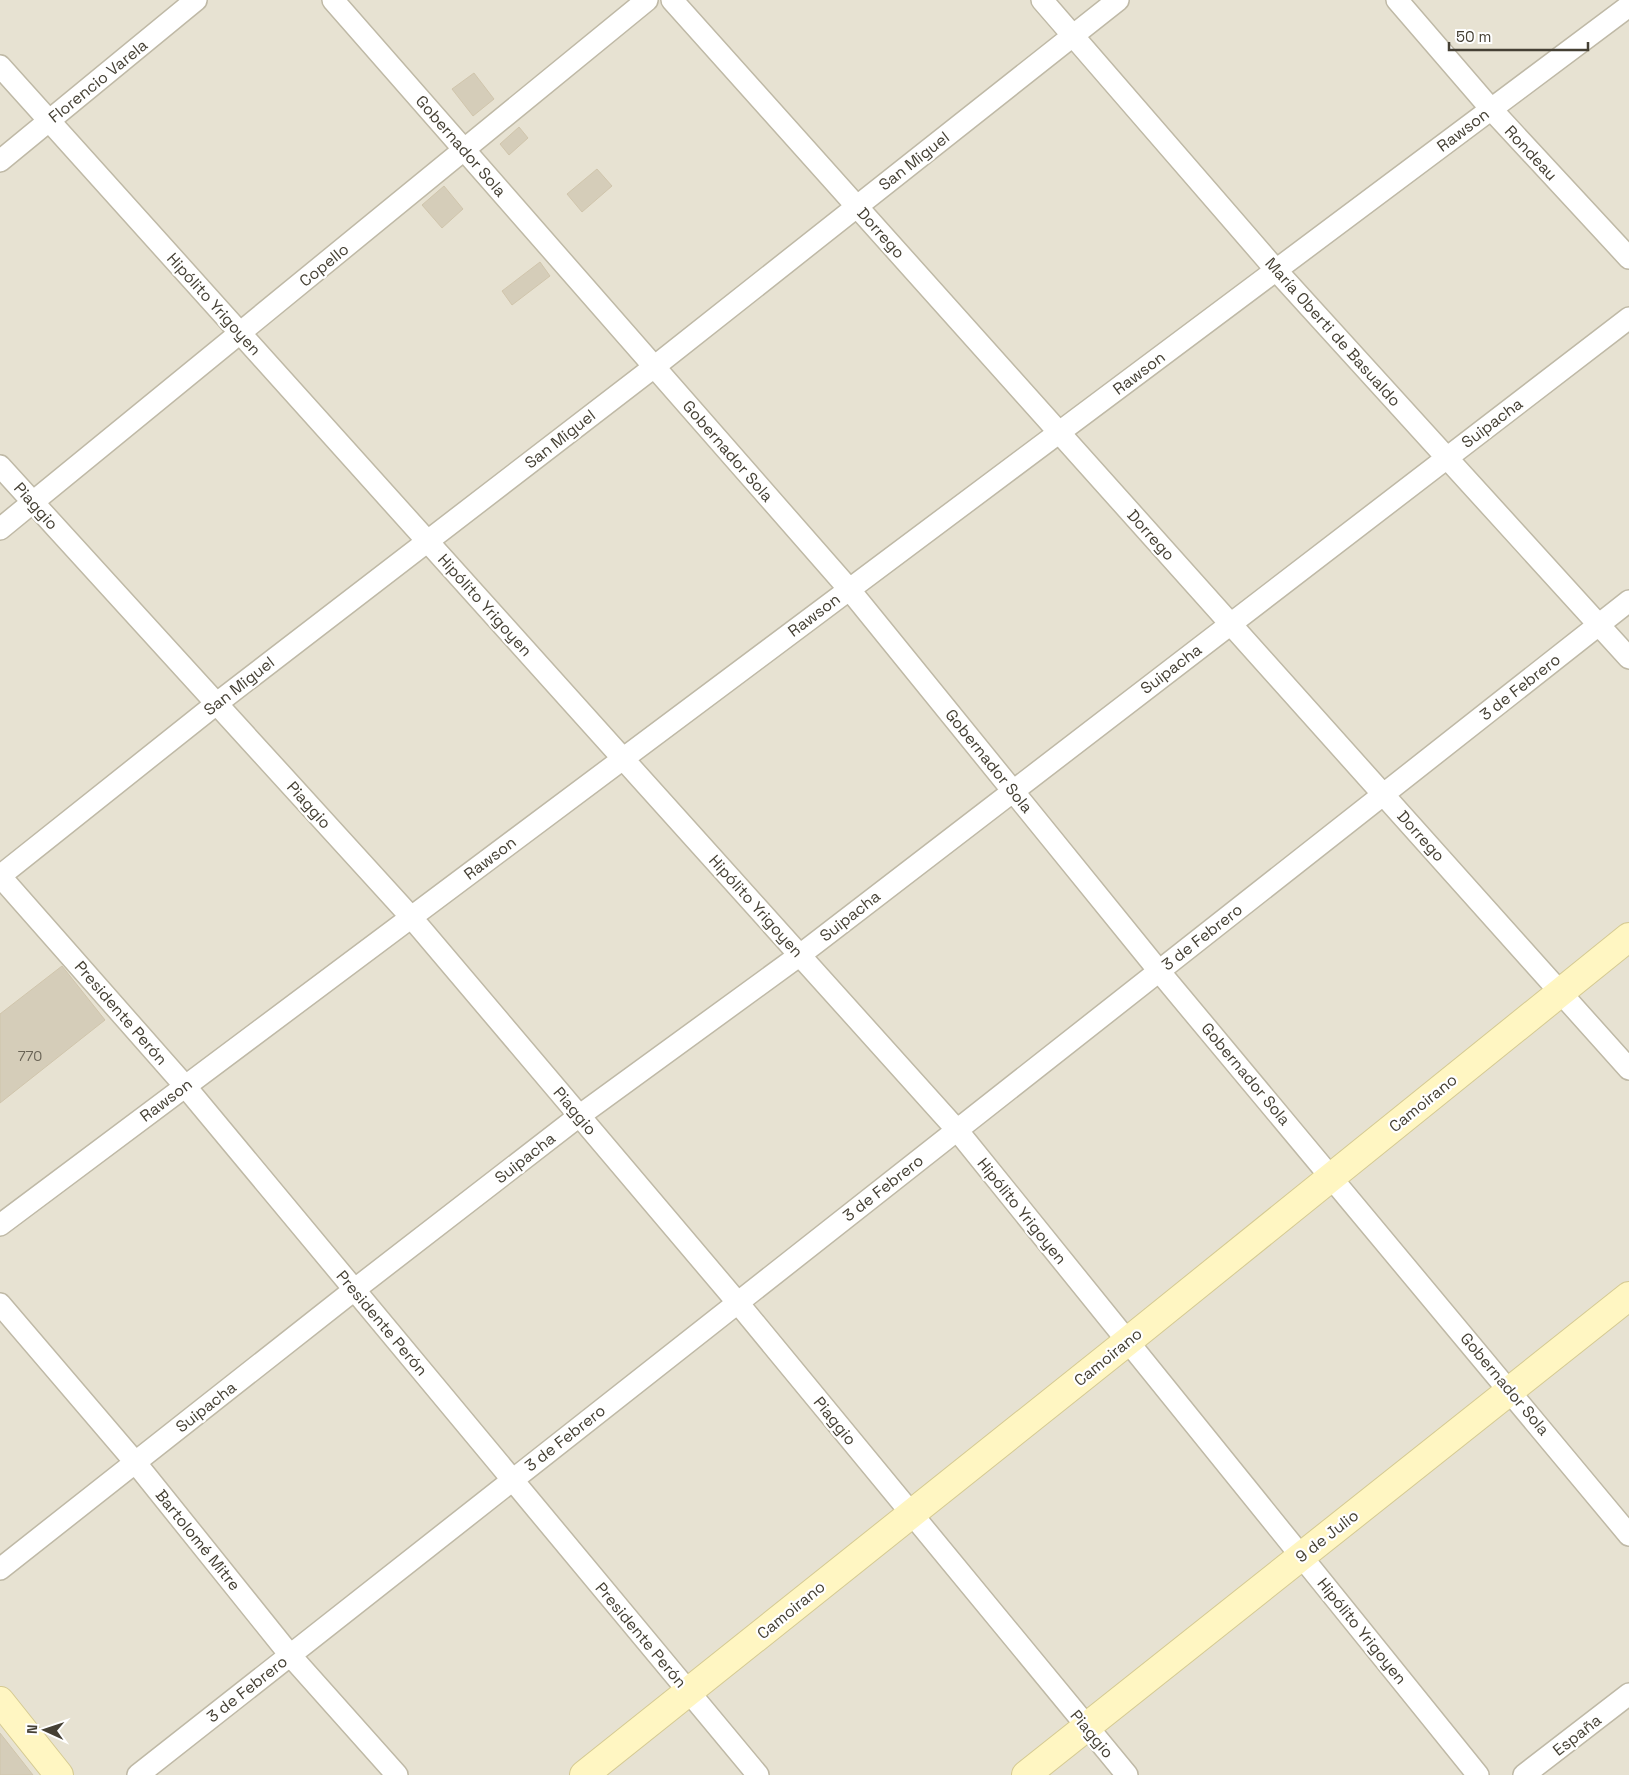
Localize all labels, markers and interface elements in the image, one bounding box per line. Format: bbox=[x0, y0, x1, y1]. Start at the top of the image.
scale bar bbox=[1449, 20, 1588, 52]
text: 50 m bbox=[1456, 27, 1491, 46]
street label: Florencio Varela bbox=[44, 35, 152, 127]
street label: Gobernador Sola bbox=[411, 91, 511, 201]
street label: Rawson bbox=[1433, 104, 1493, 156]
street label: Rondeau bbox=[1500, 121, 1562, 185]
street label: San Miguel bbox=[874, 127, 954, 195]
street label: Dorrego bbox=[852, 203, 910, 263]
street label: Copello bbox=[295, 239, 353, 291]
street label: Hipólito Yrigoyen bbox=[162, 248, 266, 360]
street label: María Oberti de Basualdo bbox=[1261, 253, 1405, 411]
street label: Rawson bbox=[1109, 347, 1169, 399]
street label: Suipacha bbox=[1457, 393, 1527, 453]
street label: Gobernador Sola bbox=[678, 396, 778, 506]
street label: San Miguel bbox=[520, 405, 600, 473]
street label: Piaggio bbox=[9, 478, 63, 534]
street label: Dorrego bbox=[1122, 505, 1180, 565]
street label: Hipólito Yrigoyen bbox=[433, 549, 537, 661]
street label: Rawson bbox=[784, 589, 844, 641]
street label: Suipacha bbox=[1136, 639, 1206, 699]
street label: 3 de Febrero bbox=[1475, 649, 1565, 725]
street label: San Miguel bbox=[199, 652, 279, 720]
street label: Gobernador Sola bbox=[940, 705, 1038, 817]
street label: Piaggio bbox=[282, 777, 336, 833]
street label: Dorrego bbox=[1392, 806, 1450, 866]
street label: Rawson bbox=[460, 832, 520, 884]
street label: Hipólito Yrigoyen bbox=[704, 850, 808, 962]
street label: Suipacha bbox=[815, 886, 885, 946]
street label: 3 de Febrero bbox=[1157, 899, 1247, 975]
street label: Presidente Perón bbox=[70, 957, 172, 1069]
street label: Gobernador Sola bbox=[1197, 1018, 1295, 1130]
house number: 770 bbox=[18, 1047, 42, 1065]
street label: Camoirano bbox=[1385, 1069, 1461, 1137]
street label: Rawson bbox=[136, 1074, 196, 1126]
street label: Piaggio bbox=[549, 1082, 601, 1140]
street label: Suipacha bbox=[490, 1128, 560, 1188]
street label: 3 de Febrero bbox=[838, 1150, 928, 1226]
street label: Hipólito Yrigoyen bbox=[973, 1153, 1071, 1269]
street label: Presidente Perón bbox=[332, 1266, 432, 1380]
street label: Camoirano bbox=[1070, 1323, 1146, 1391]
street label: Gobernador Sola bbox=[1456, 1328, 1554, 1440]
street label: Suipacha bbox=[171, 1377, 241, 1437]
street label: Piaggio bbox=[809, 1392, 861, 1450]
street label: 3 de Febrero bbox=[520, 1400, 610, 1476]
street label: Bartolomé Mitre bbox=[151, 1485, 245, 1595]
street label: 9 de Julio bbox=[1291, 1505, 1363, 1567]
street label: Hipólito Yrigoyen bbox=[1313, 1573, 1411, 1689]
street label: Camoirano bbox=[753, 1576, 829, 1644]
street label: Presidente Perón bbox=[591, 1578, 691, 1692]
street label: 3 de Febrero bbox=[202, 1651, 292, 1727]
north arrow bbox=[20, 1705, 70, 1755]
street label: Piaggio bbox=[1066, 1705, 1118, 1763]
street label: España bbox=[1548, 1710, 1606, 1760]
text: N bbox=[23, 1724, 41, 1734]

